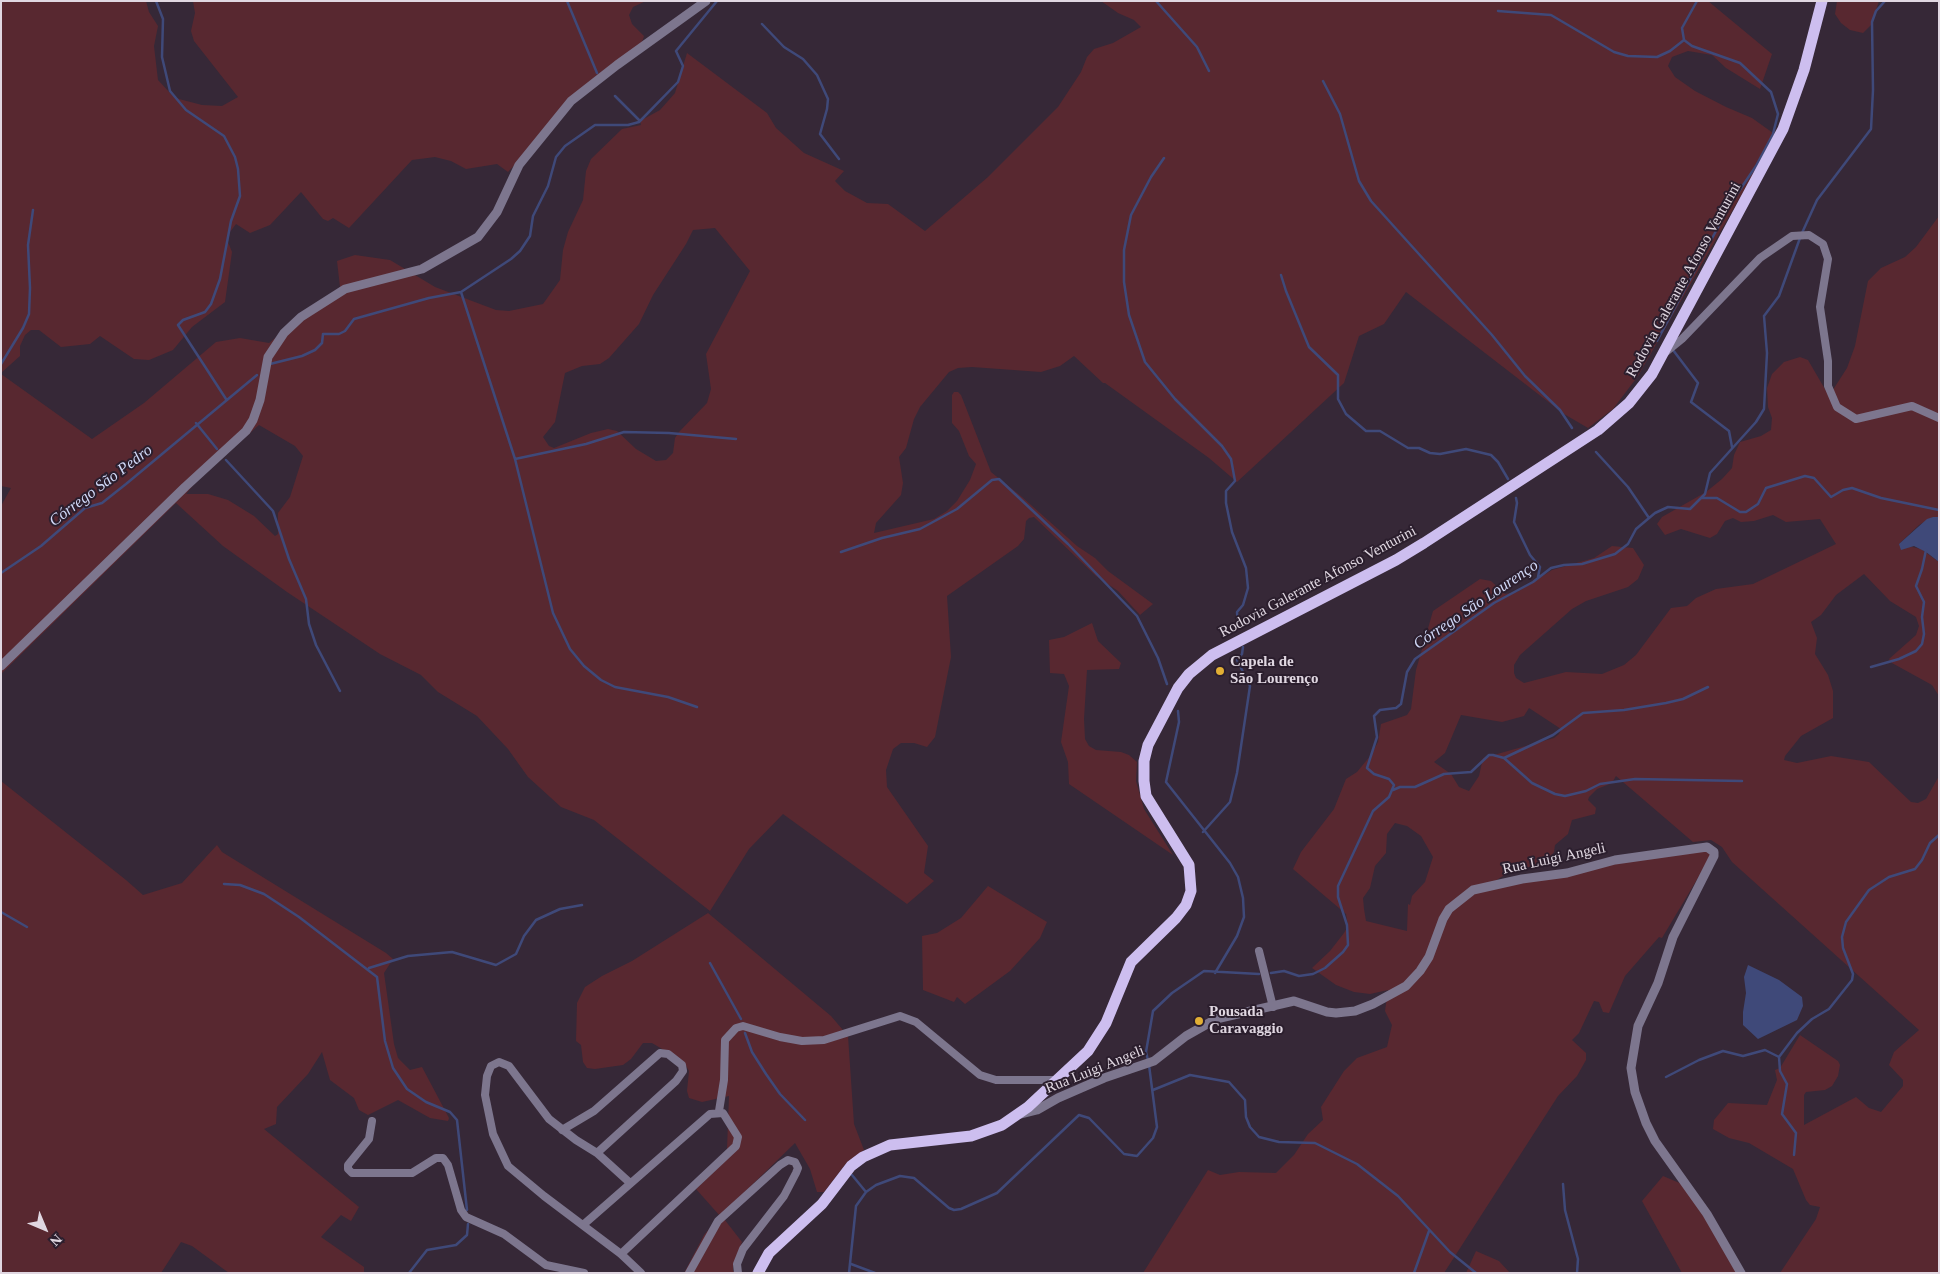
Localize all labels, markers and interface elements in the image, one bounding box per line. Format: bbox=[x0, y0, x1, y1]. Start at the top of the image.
street label: Rodovia Galerante Afonso Venturini bbox=[1623, 179, 1745, 381]
water label: Córrego São Pedro bbox=[46, 441, 156, 531]
street label: Rodovia Galerante Afonso Venturini bbox=[1216, 522, 1420, 642]
water label: Córrego São Lourenço bbox=[1410, 556, 1542, 654]
place label: Capela de São Lourenço bbox=[1230, 653, 1318, 688]
marker: Capela de São Lourenço bbox=[1214, 665, 1226, 677]
street label: Rua Luigi Angeli bbox=[1501, 839, 1607, 879]
place label: Pousada Caravaggio bbox=[1209, 1003, 1283, 1038]
marker: Pousada Caravaggio bbox=[1193, 1015, 1205, 1027]
street label: Rua Luigi Angeli bbox=[1043, 1042, 1147, 1098]
north arrow bbox=[20, 1204, 70, 1254]
text: N bbox=[47, 1231, 65, 1249]

